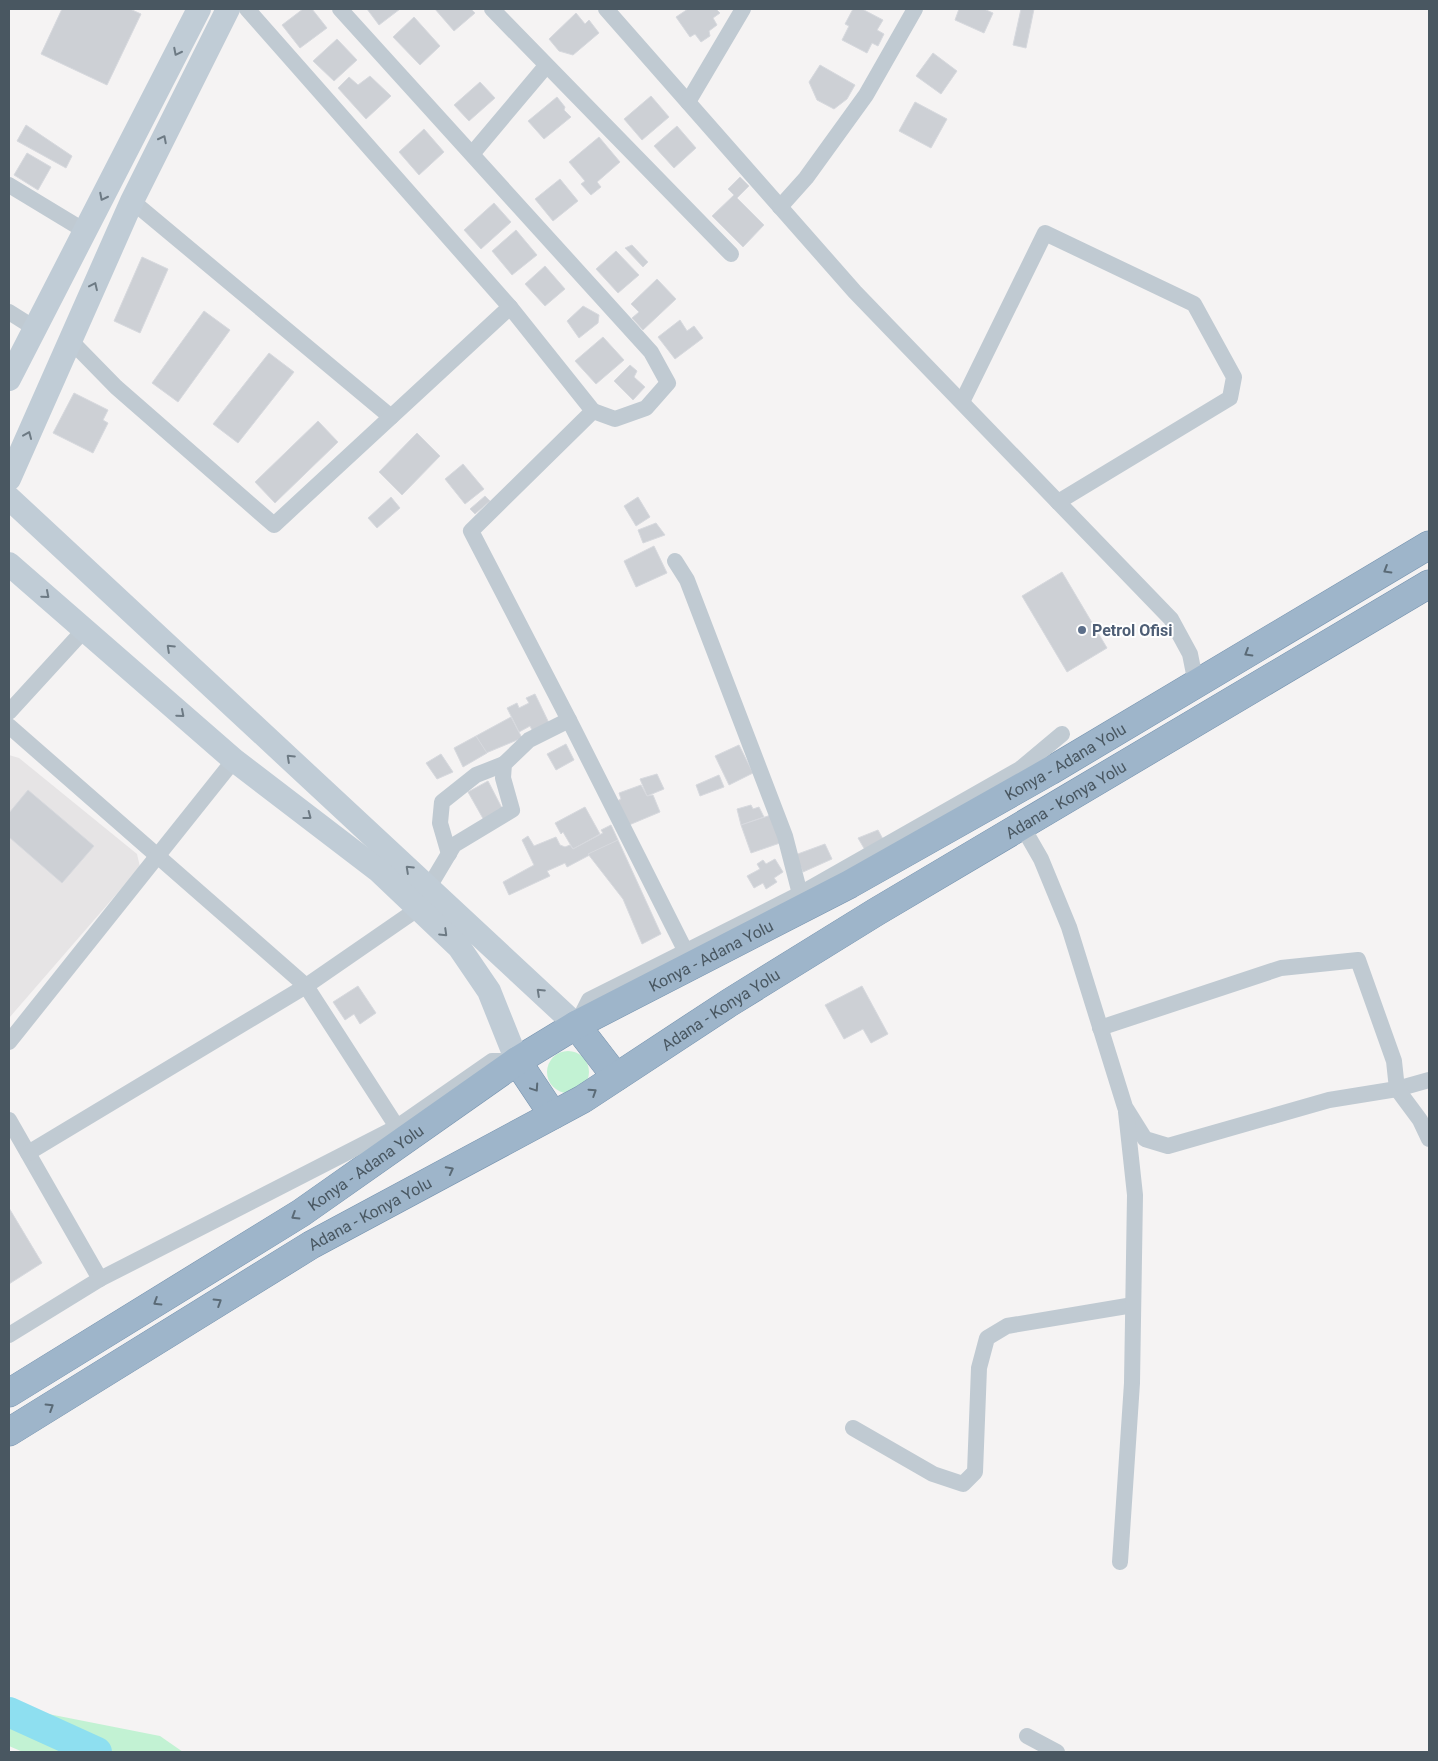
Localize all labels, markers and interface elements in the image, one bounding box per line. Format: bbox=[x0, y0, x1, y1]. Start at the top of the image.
one-way arrow bbox=[173, 47, 183, 56]
one-way arrow bbox=[157, 135, 167, 144]
one-way arrow bbox=[99, 192, 109, 201]
one-way arrow bbox=[87, 282, 98, 291]
one-way arrow bbox=[22, 431, 33, 440]
one-way arrow bbox=[1384, 564, 1393, 574]
one-way arrow bbox=[40, 590, 49, 599]
place label: Petrol Ofisi bbox=[1092, 621, 1172, 640]
marker: Petrol Ofisi bbox=[1076, 624, 1088, 636]
one-way arrow bbox=[167, 645, 176, 654]
one-way arrow bbox=[1244, 647, 1253, 657]
one-way arrow bbox=[176, 708, 185, 717]
street label: Konya - Adana Yolu bbox=[1002, 719, 1129, 805]
one-way arrow bbox=[286, 755, 295, 764]
street label: Adana - Konya Yolu bbox=[1002, 757, 1130, 843]
one-way arrow bbox=[302, 810, 311, 819]
one-way arrow bbox=[406, 866, 415, 875]
street label: Konya - Adana Yolu bbox=[646, 916, 776, 996]
one-way arrow bbox=[438, 927, 447, 936]
street label: Adana - Konya Yolu bbox=[658, 965, 783, 1055]
one-way arrow bbox=[537, 989, 546, 998]
one-way arrow bbox=[529, 1082, 538, 1091]
one-way arrow bbox=[587, 1089, 596, 1098]
street label: Konya - Adana Yolu bbox=[304, 1121, 427, 1215]
one-way arrow bbox=[445, 1166, 454, 1176]
street label: Adana - Konya Yolu bbox=[305, 1173, 435, 1255]
one-way arrow bbox=[292, 1210, 301, 1219]
one-way arrow bbox=[154, 1295, 163, 1305]
one-way arrow bbox=[213, 1299, 222, 1309]
one-way arrow bbox=[45, 1403, 54, 1413]

